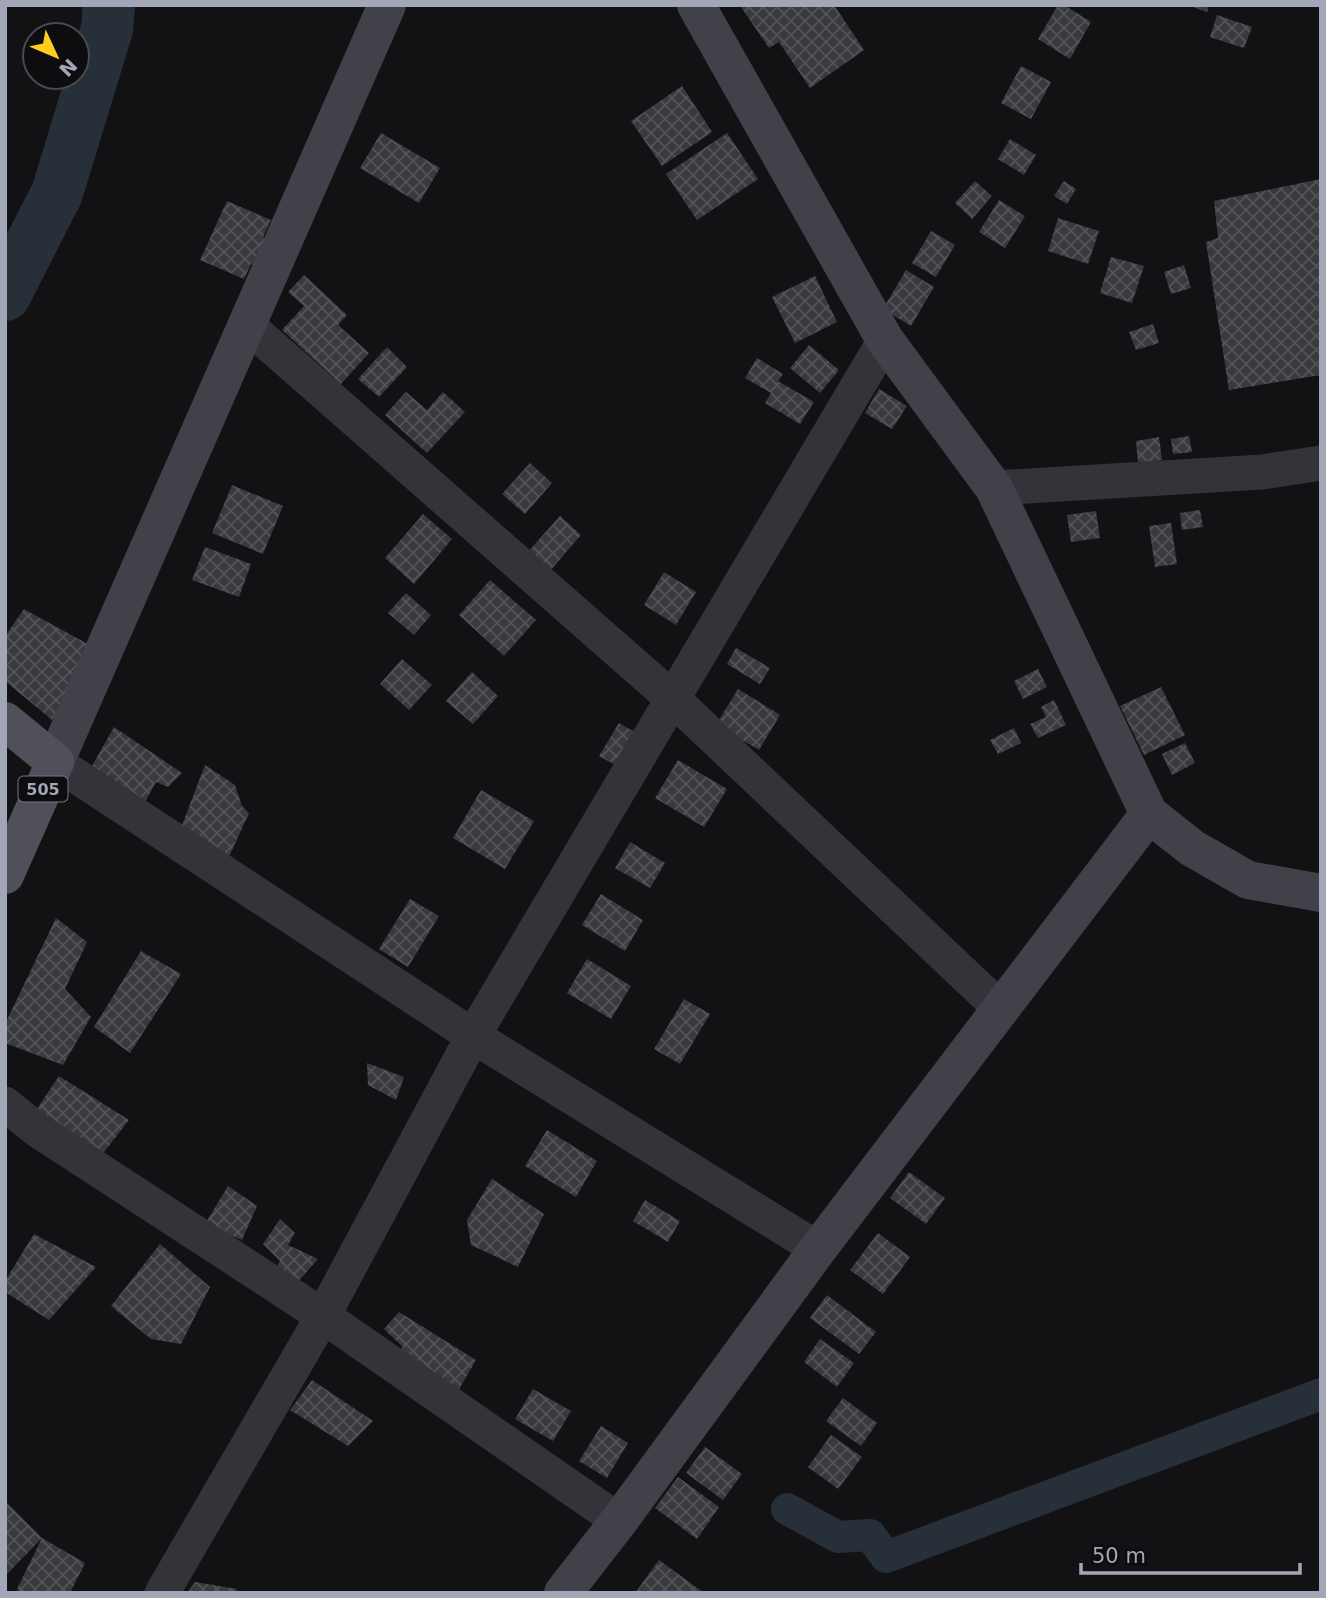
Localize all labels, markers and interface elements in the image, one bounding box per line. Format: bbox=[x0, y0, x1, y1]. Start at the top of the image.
north arrow bbox=[21, 21, 91, 91]
text: N bbox=[55, 54, 82, 81]
road number: 505 bbox=[19, 776, 68, 802]
scale bar bbox=[1081, 1532, 1300, 1576]
text: 50 m bbox=[1092, 1544, 1146, 1568]

